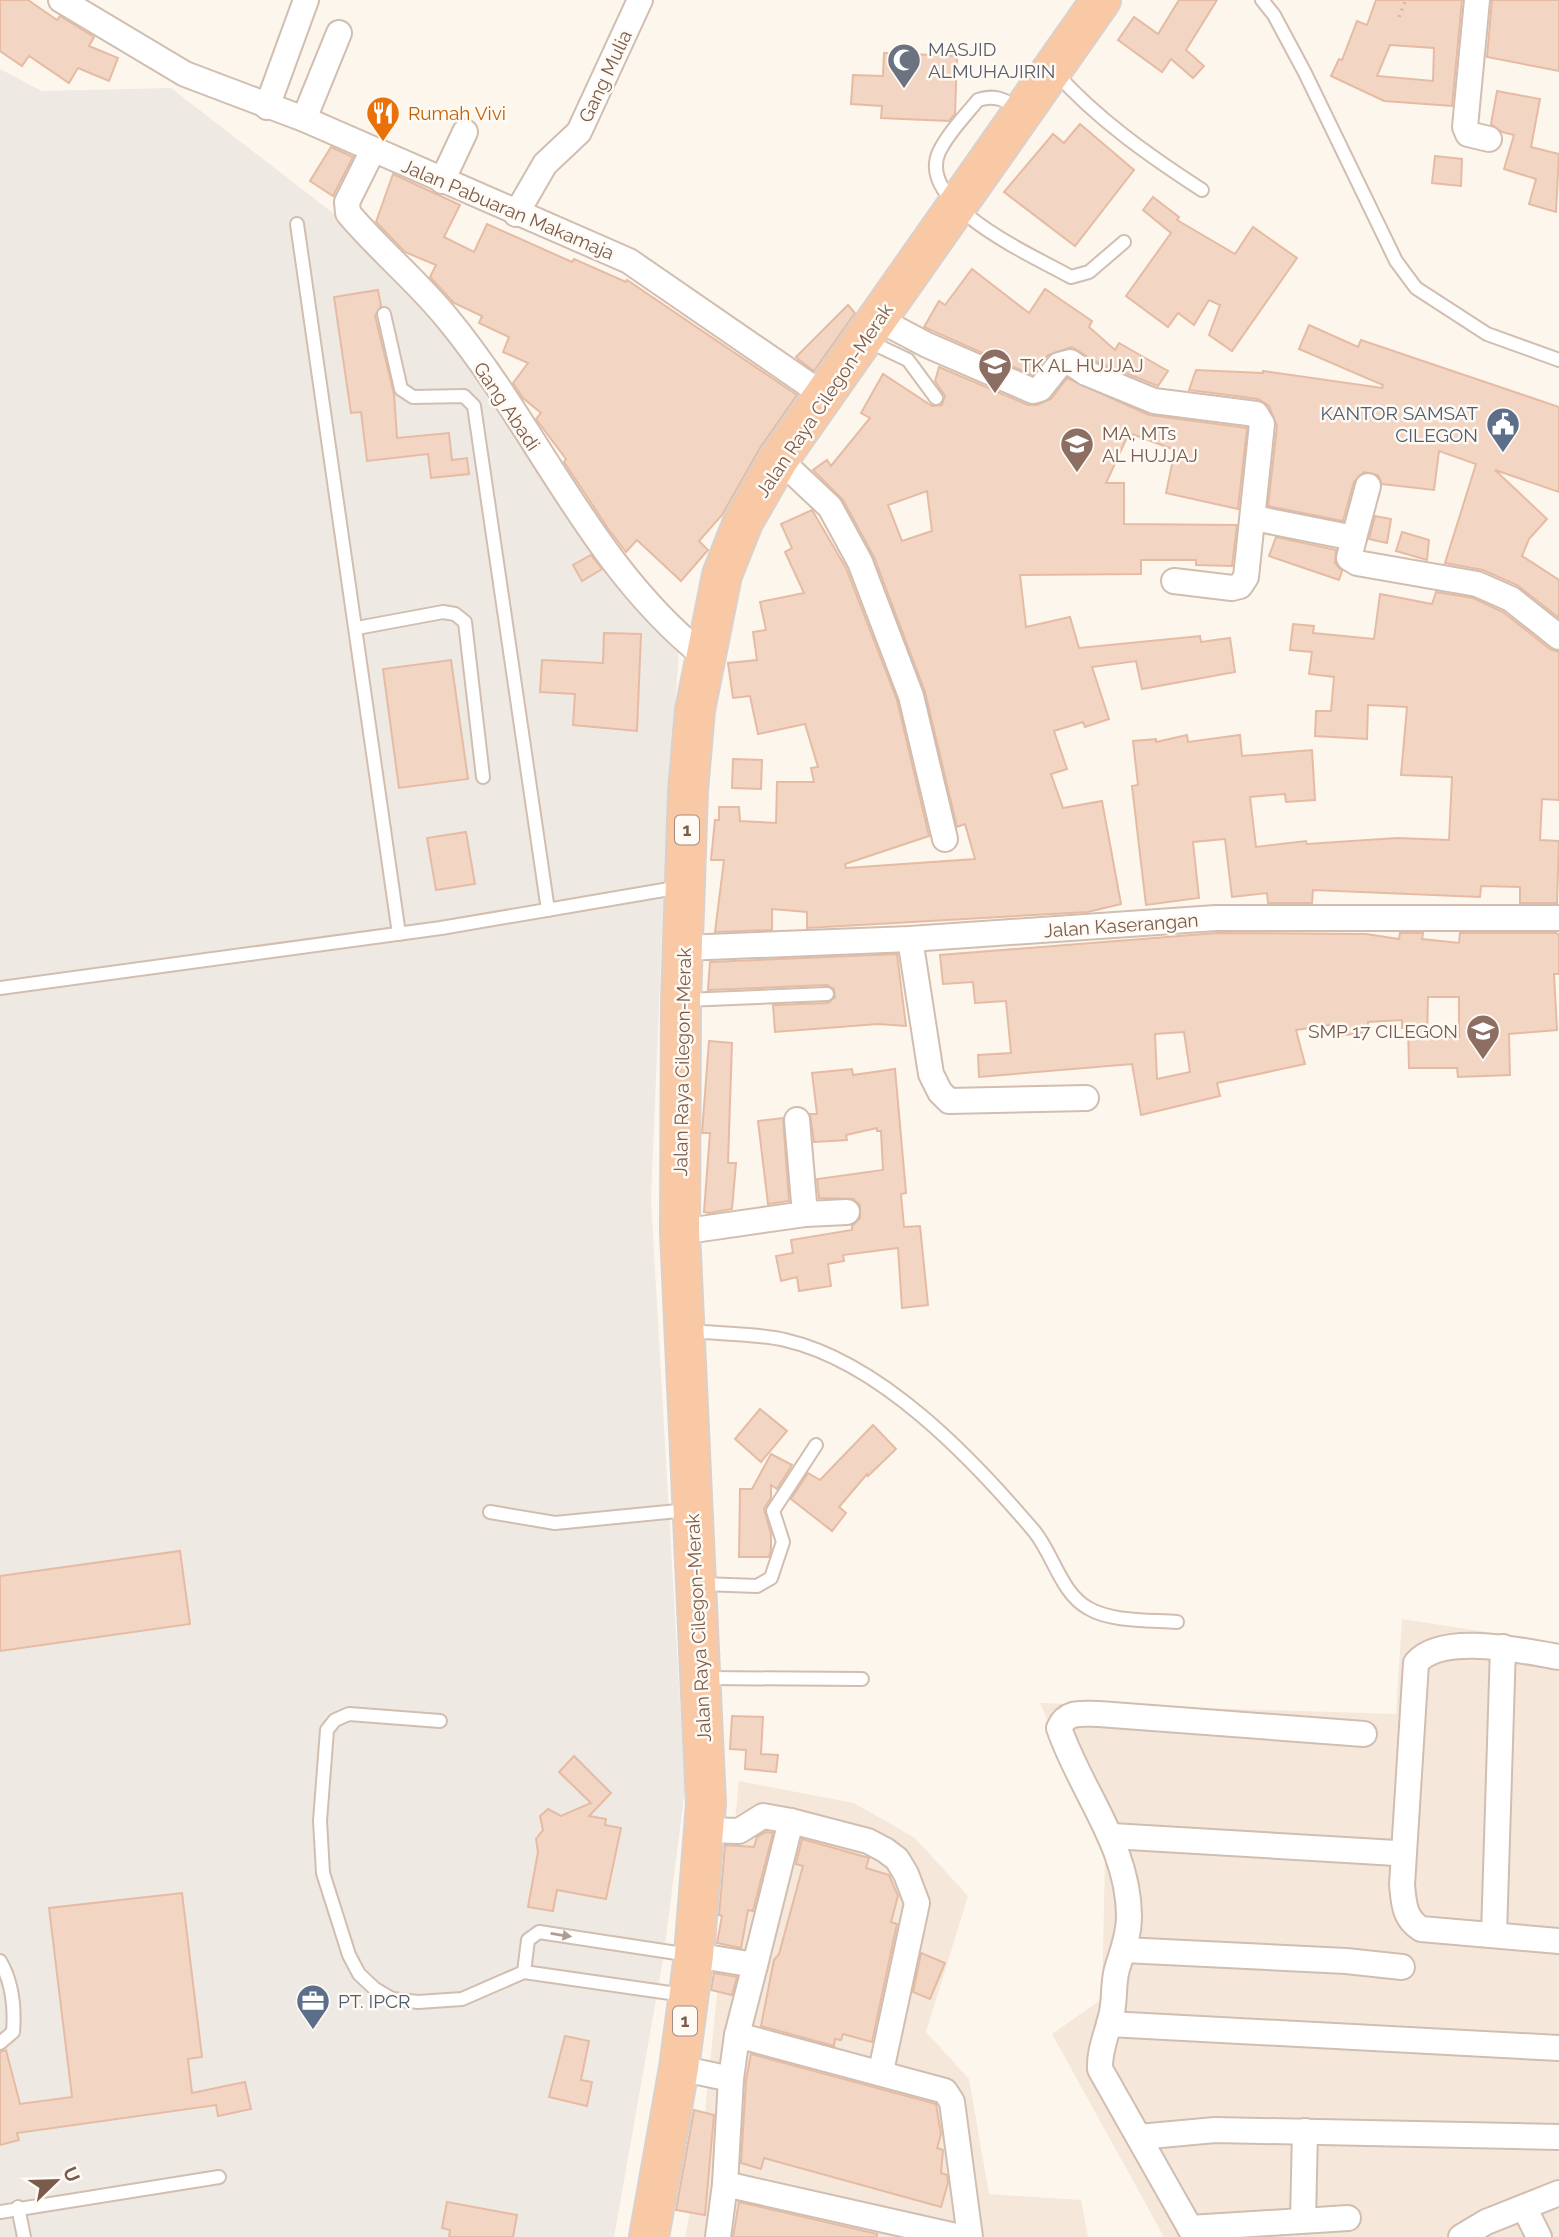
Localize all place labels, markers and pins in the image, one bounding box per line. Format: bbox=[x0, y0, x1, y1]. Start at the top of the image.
place label: MASJID ALMUHAJIRIN bbox=[928, 38, 1055, 82]
mosque icon: MASJID ALMUHAJIRIN bbox=[885, 41, 923, 90]
restaurant icon: Rumah Vivi bbox=[364, 94, 402, 143]
place label: Rumah Vivi bbox=[408, 102, 506, 124]
school or university icon: TK AL HUJJAJ bbox=[976, 346, 1014, 395]
place label: TK AL HUJJAJ bbox=[1020, 354, 1144, 376]
place label: KANTOR SAMSAT CILEGON bbox=[1320, 402, 1478, 446]
public building icon: KANTOR SAMSAT CILEGON bbox=[1484, 405, 1522, 454]
place label: MA, MTs AL HUJJAJ bbox=[1102, 422, 1198, 466]
school or university icon: MA, MTs AL HUJJAJ bbox=[1058, 425, 1096, 474]
school or university icon: SMP 17 CILEGON bbox=[1464, 1012, 1502, 1061]
place label: SMP 17 CILEGON bbox=[1308, 1020, 1458, 1042]
office icon: PT. IPCR bbox=[294, 1982, 332, 2031]
place label: PT. IPCR bbox=[338, 1990, 411, 2012]

